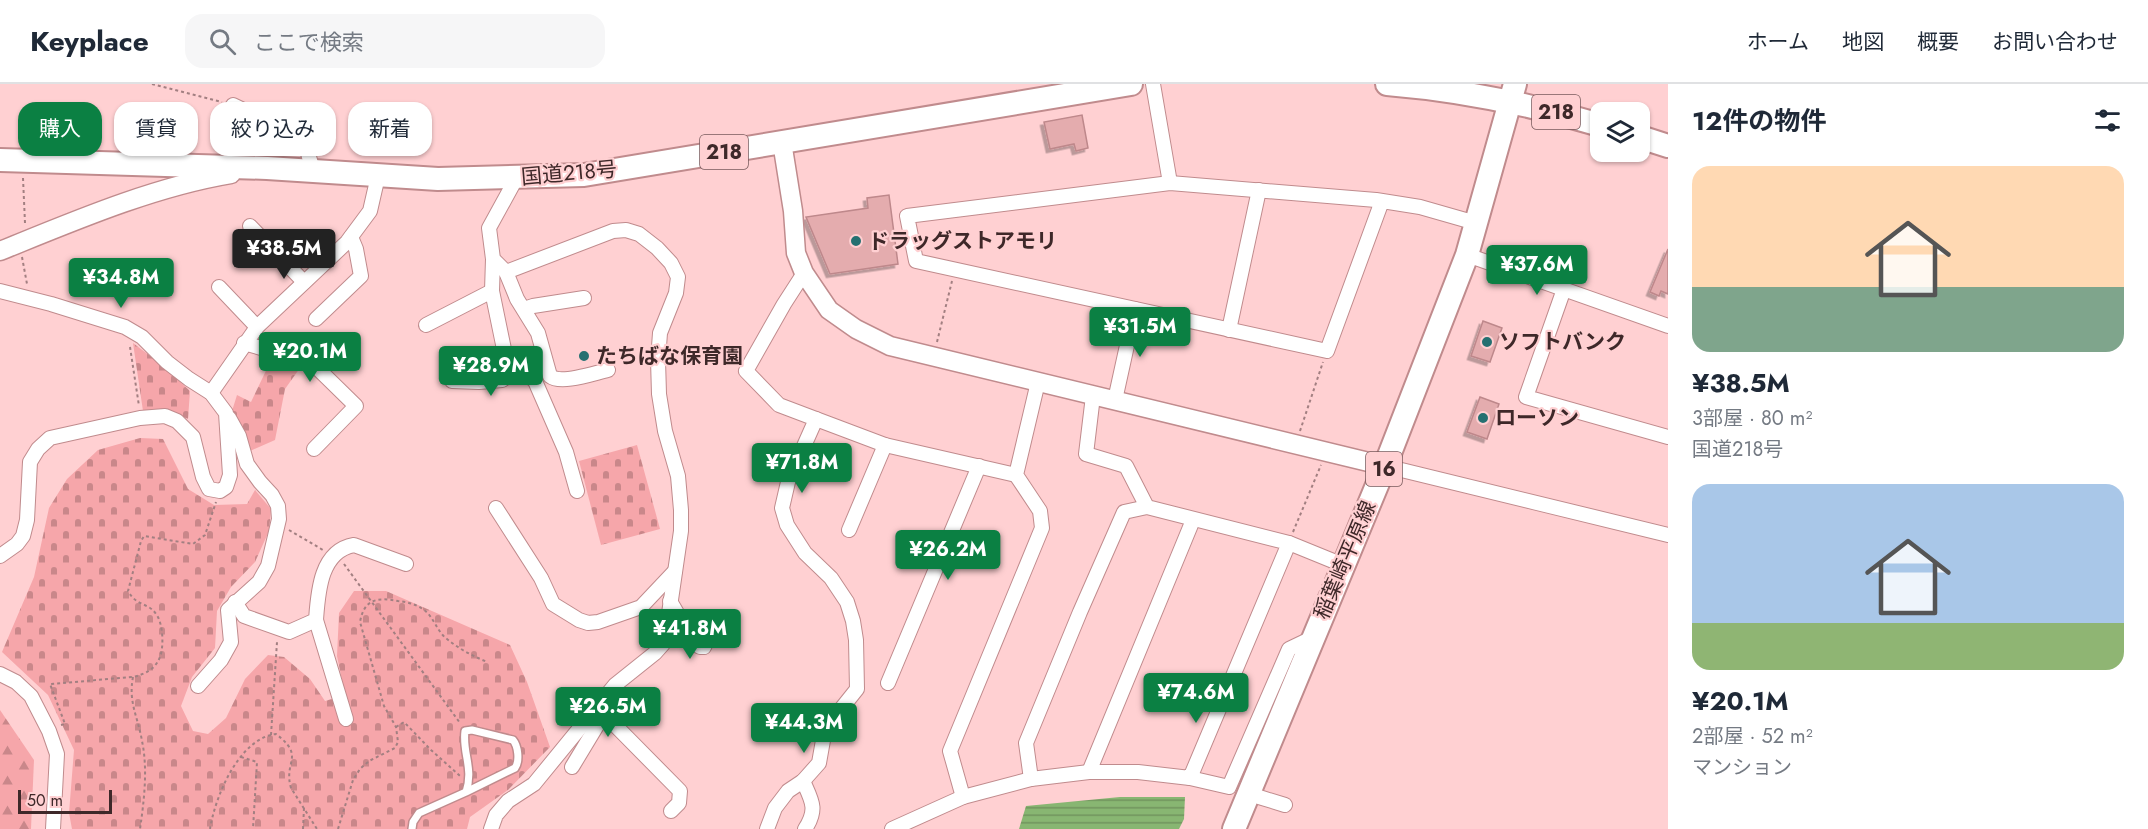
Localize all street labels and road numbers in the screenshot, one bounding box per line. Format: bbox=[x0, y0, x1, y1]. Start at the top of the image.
road number: 218 bbox=[1532, 95, 1580, 129]
road number: 218 bbox=[700, 135, 748, 169]
street label: 国道218号 bbox=[520, 154, 618, 192]
road number: 16 bbox=[1366, 452, 1402, 486]
street label: 稲葉崎平原線 bbox=[1307, 496, 1383, 624]

